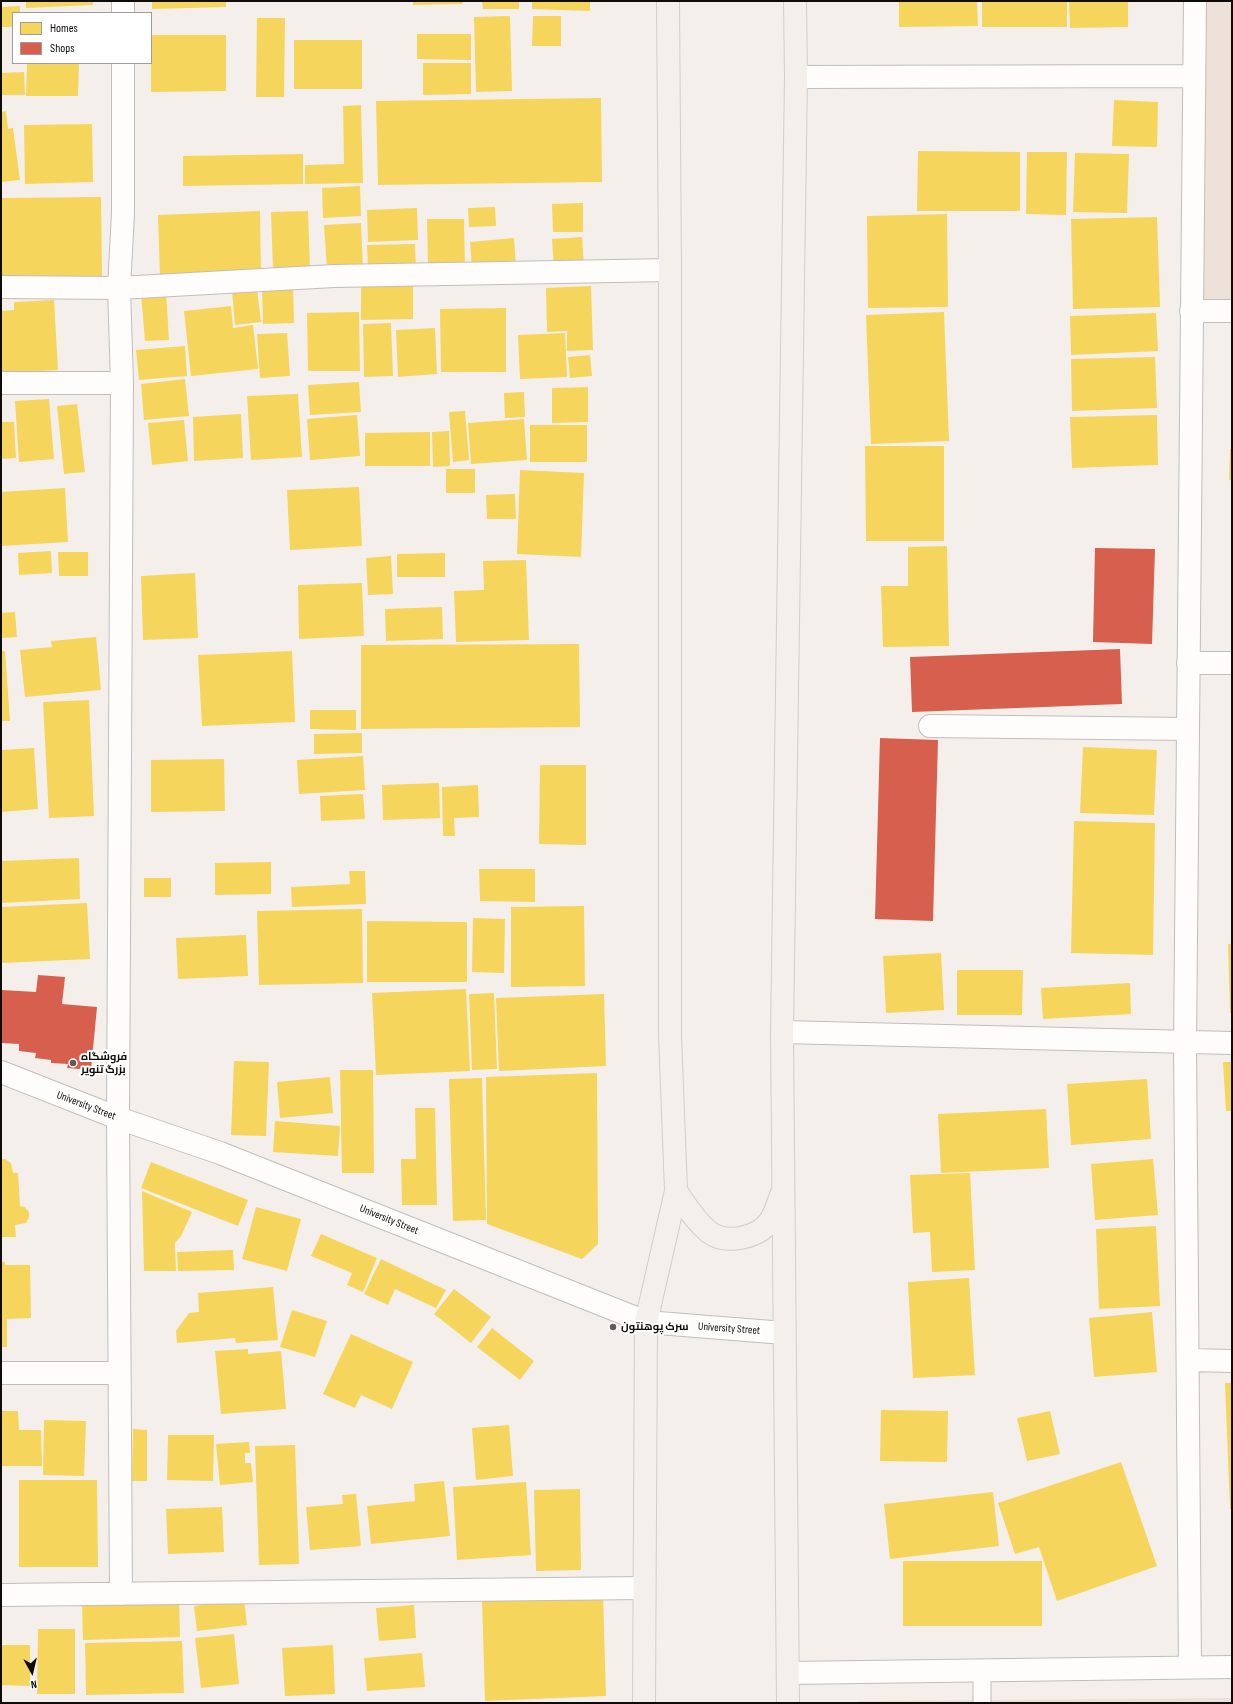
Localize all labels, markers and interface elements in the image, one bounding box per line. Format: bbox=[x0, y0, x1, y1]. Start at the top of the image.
legend bbox=[12, 12, 152, 64]
text: Homes bbox=[50, 21, 78, 36]
text: Shops bbox=[50, 41, 75, 56]
place label: فروشگاه بزرگ تنویر bbox=[81, 1050, 127, 1076]
marker: فروشگاه بزرگ تنویر bbox=[68, 1058, 78, 1068]
street label: University Street bbox=[55, 1089, 117, 1123]
street label: University Street bbox=[358, 1202, 420, 1238]
place label: سرک پوهنتون bbox=[621, 1320, 689, 1334]
street label: University Street bbox=[697, 1320, 761, 1338]
marker: سرک پوهنتون bbox=[608, 1322, 618, 1332]
north arrow bbox=[12, 1652, 52, 1692]
text: N bbox=[30, 1678, 38, 1691]

